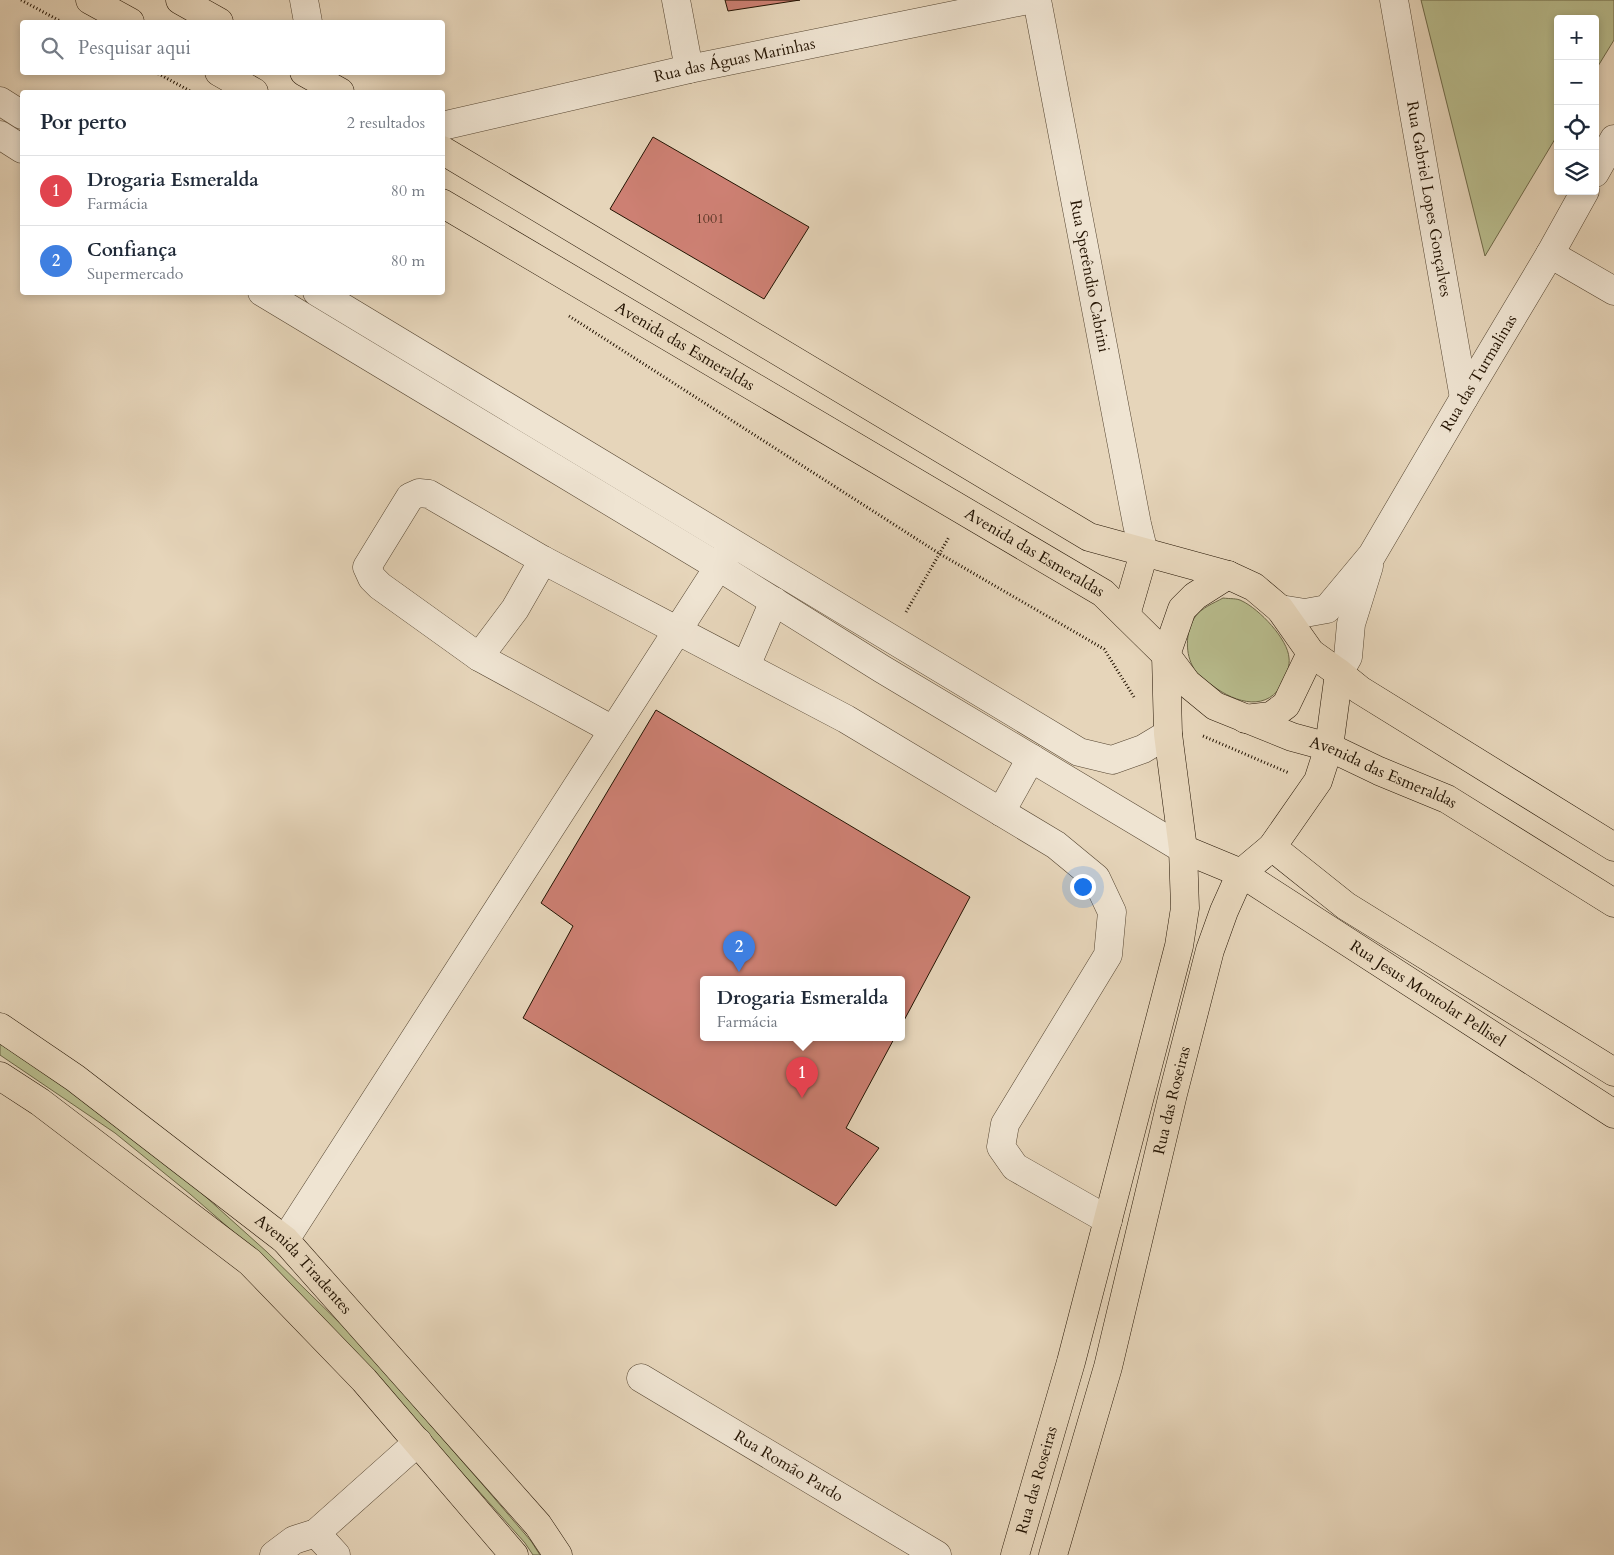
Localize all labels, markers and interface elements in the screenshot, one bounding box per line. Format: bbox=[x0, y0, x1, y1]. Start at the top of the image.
map controls bbox=[1554, 15, 1599, 195]
button: + bbox=[1554, 15, 1599, 60]
search box bbox=[20, 20, 445, 75]
street label: Rua das Águas Marinhas bbox=[652, 33, 817, 88]
icon: search bbox=[38, 34, 66, 62]
text: Pesquisar aqui bbox=[78, 35, 191, 61]
button: − bbox=[1554, 60, 1599, 105]
street label: Rua Gabriel Lopes Gonçalves bbox=[1401, 99, 1457, 299]
button: locate bbox=[1554, 105, 1599, 150]
text: Por perto bbox=[40, 108, 127, 137]
text: 2 resultados bbox=[347, 112, 425, 134]
button: layers bbox=[1554, 150, 1599, 195]
text: Drogaria Esmeralda bbox=[87, 167, 259, 193]
text: 1 bbox=[52, 180, 60, 202]
text: 80 m bbox=[391, 180, 425, 202]
text: Farmácia bbox=[87, 193, 148, 215]
street label: Rua Sperêndio Cabrini bbox=[1064, 198, 1115, 355]
house number: 1001 bbox=[696, 209, 724, 228]
text: Confiança bbox=[87, 237, 177, 263]
text: 2 bbox=[52, 250, 60, 272]
text: 80 m bbox=[391, 250, 425, 272]
text: Supermercado bbox=[87, 263, 183, 285]
street label: Avenida das Esmeraldas bbox=[611, 296, 759, 396]
street label: Rua das Turmalinas bbox=[1436, 310, 1522, 436]
street label: Avenida das Esmeraldas bbox=[961, 503, 1109, 602]
street label: Avenida das Esmeraldas bbox=[1307, 731, 1461, 814]
your location bbox=[1070, 874, 1096, 900]
pin: 2 bbox=[723, 931, 755, 972]
street label: Rua Jesus Montolar Pellisel bbox=[1346, 935, 1510, 1052]
popup bbox=[700, 976, 905, 1041]
text: Drogaria Esmeralda bbox=[717, 985, 888, 1011]
text: Farmácia bbox=[717, 1011, 778, 1033]
street label: Rua das Roseiras bbox=[1148, 1044, 1196, 1157]
pin: 1 bbox=[786, 1057, 818, 1098]
street label: Avenida Tiradentes bbox=[250, 1209, 357, 1319]
street label: Rua das Roseiras bbox=[1011, 1424, 1063, 1537]
street label: Rua Romão Pardo bbox=[730, 1425, 848, 1508]

